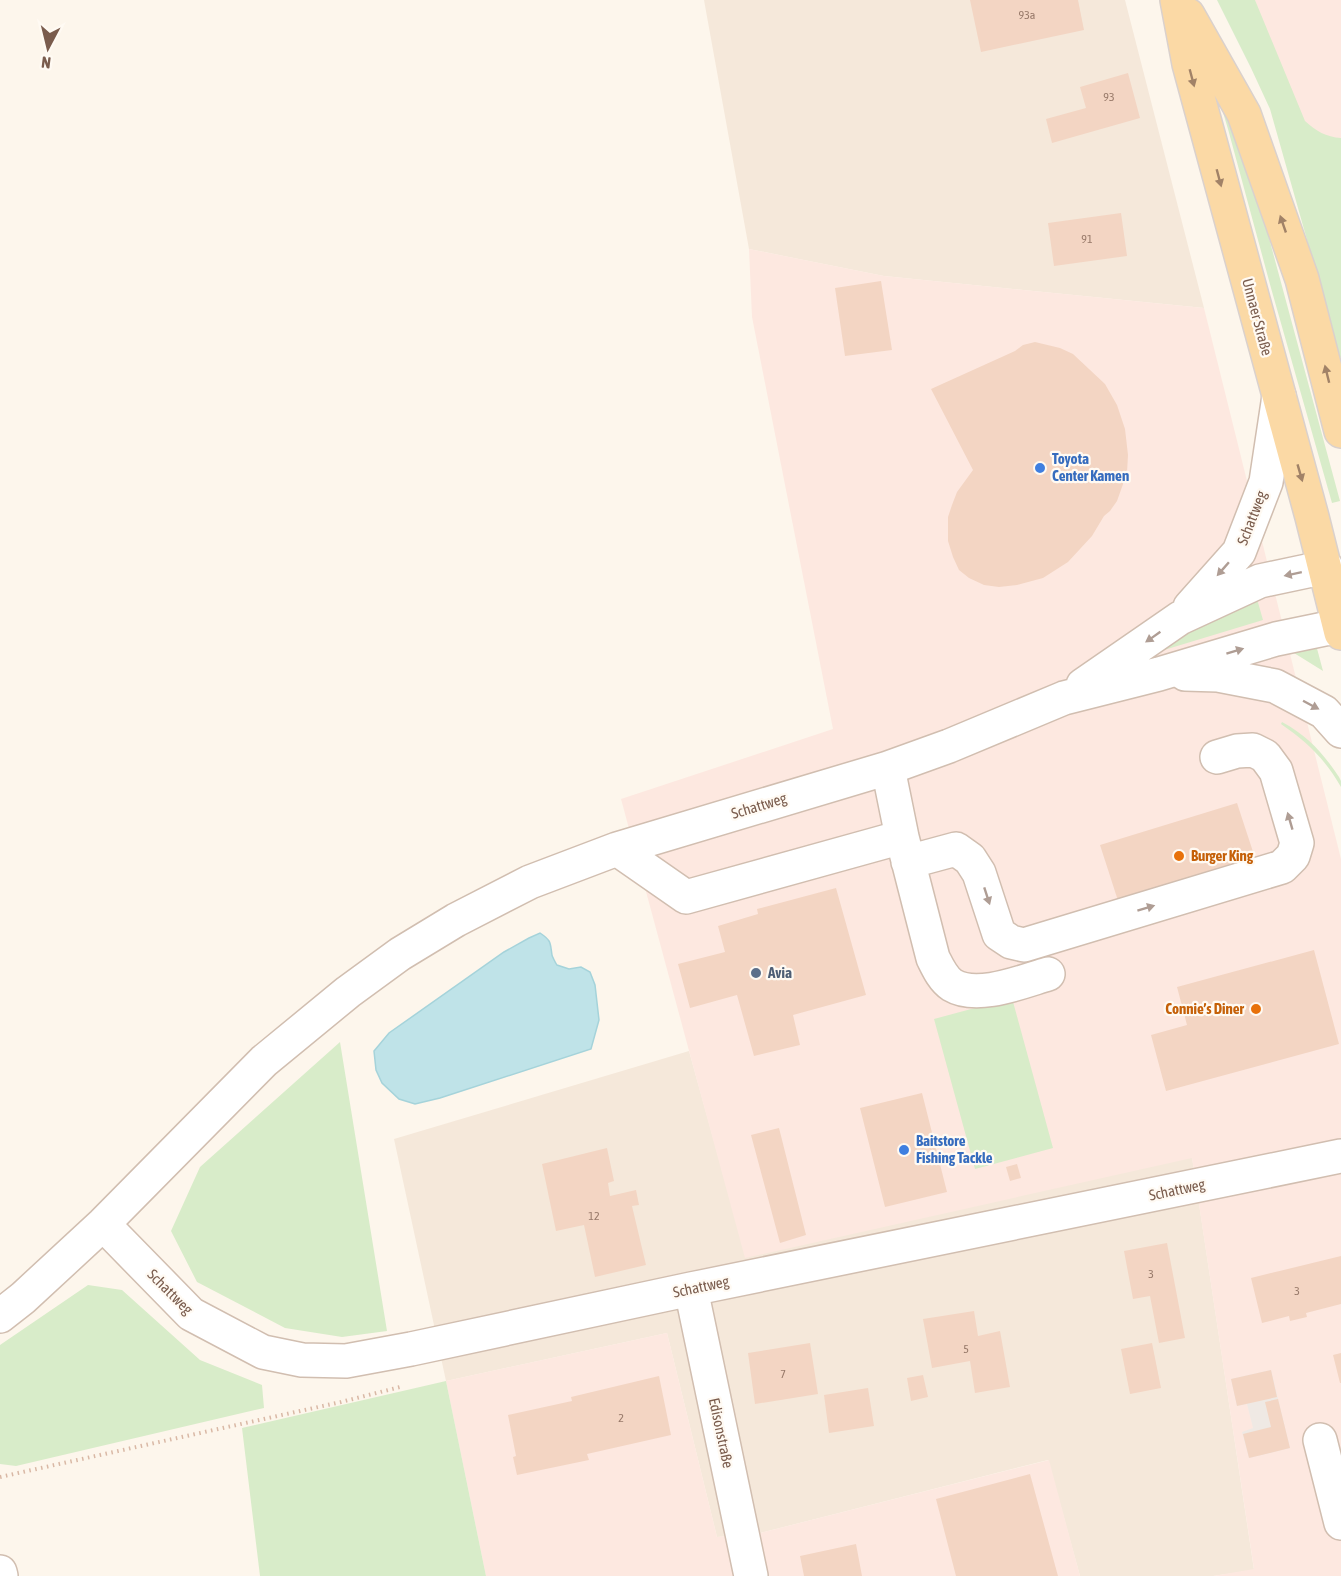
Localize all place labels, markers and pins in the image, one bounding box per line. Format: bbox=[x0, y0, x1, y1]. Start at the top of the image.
place label: Toyota Center Kamen bbox=[1052, 450, 1129, 484]
marker: Toyota Center Kamen bbox=[1033, 461, 1047, 475]
place label: Burger King bbox=[1191, 847, 1254, 864]
marker: Burger King bbox=[1172, 849, 1186, 863]
place label: Avia bbox=[767, 964, 792, 981]
marker: Avia bbox=[749, 966, 763, 980]
place label: Connie’s Diner bbox=[1165, 1000, 1245, 1017]
marker: Connie’s Diner bbox=[1249, 1002, 1263, 1016]
place label: Baitstore Fishing Tackle bbox=[916, 1132, 993, 1166]
marker: Baitstore Fishing Tackle bbox=[897, 1143, 911, 1157]

